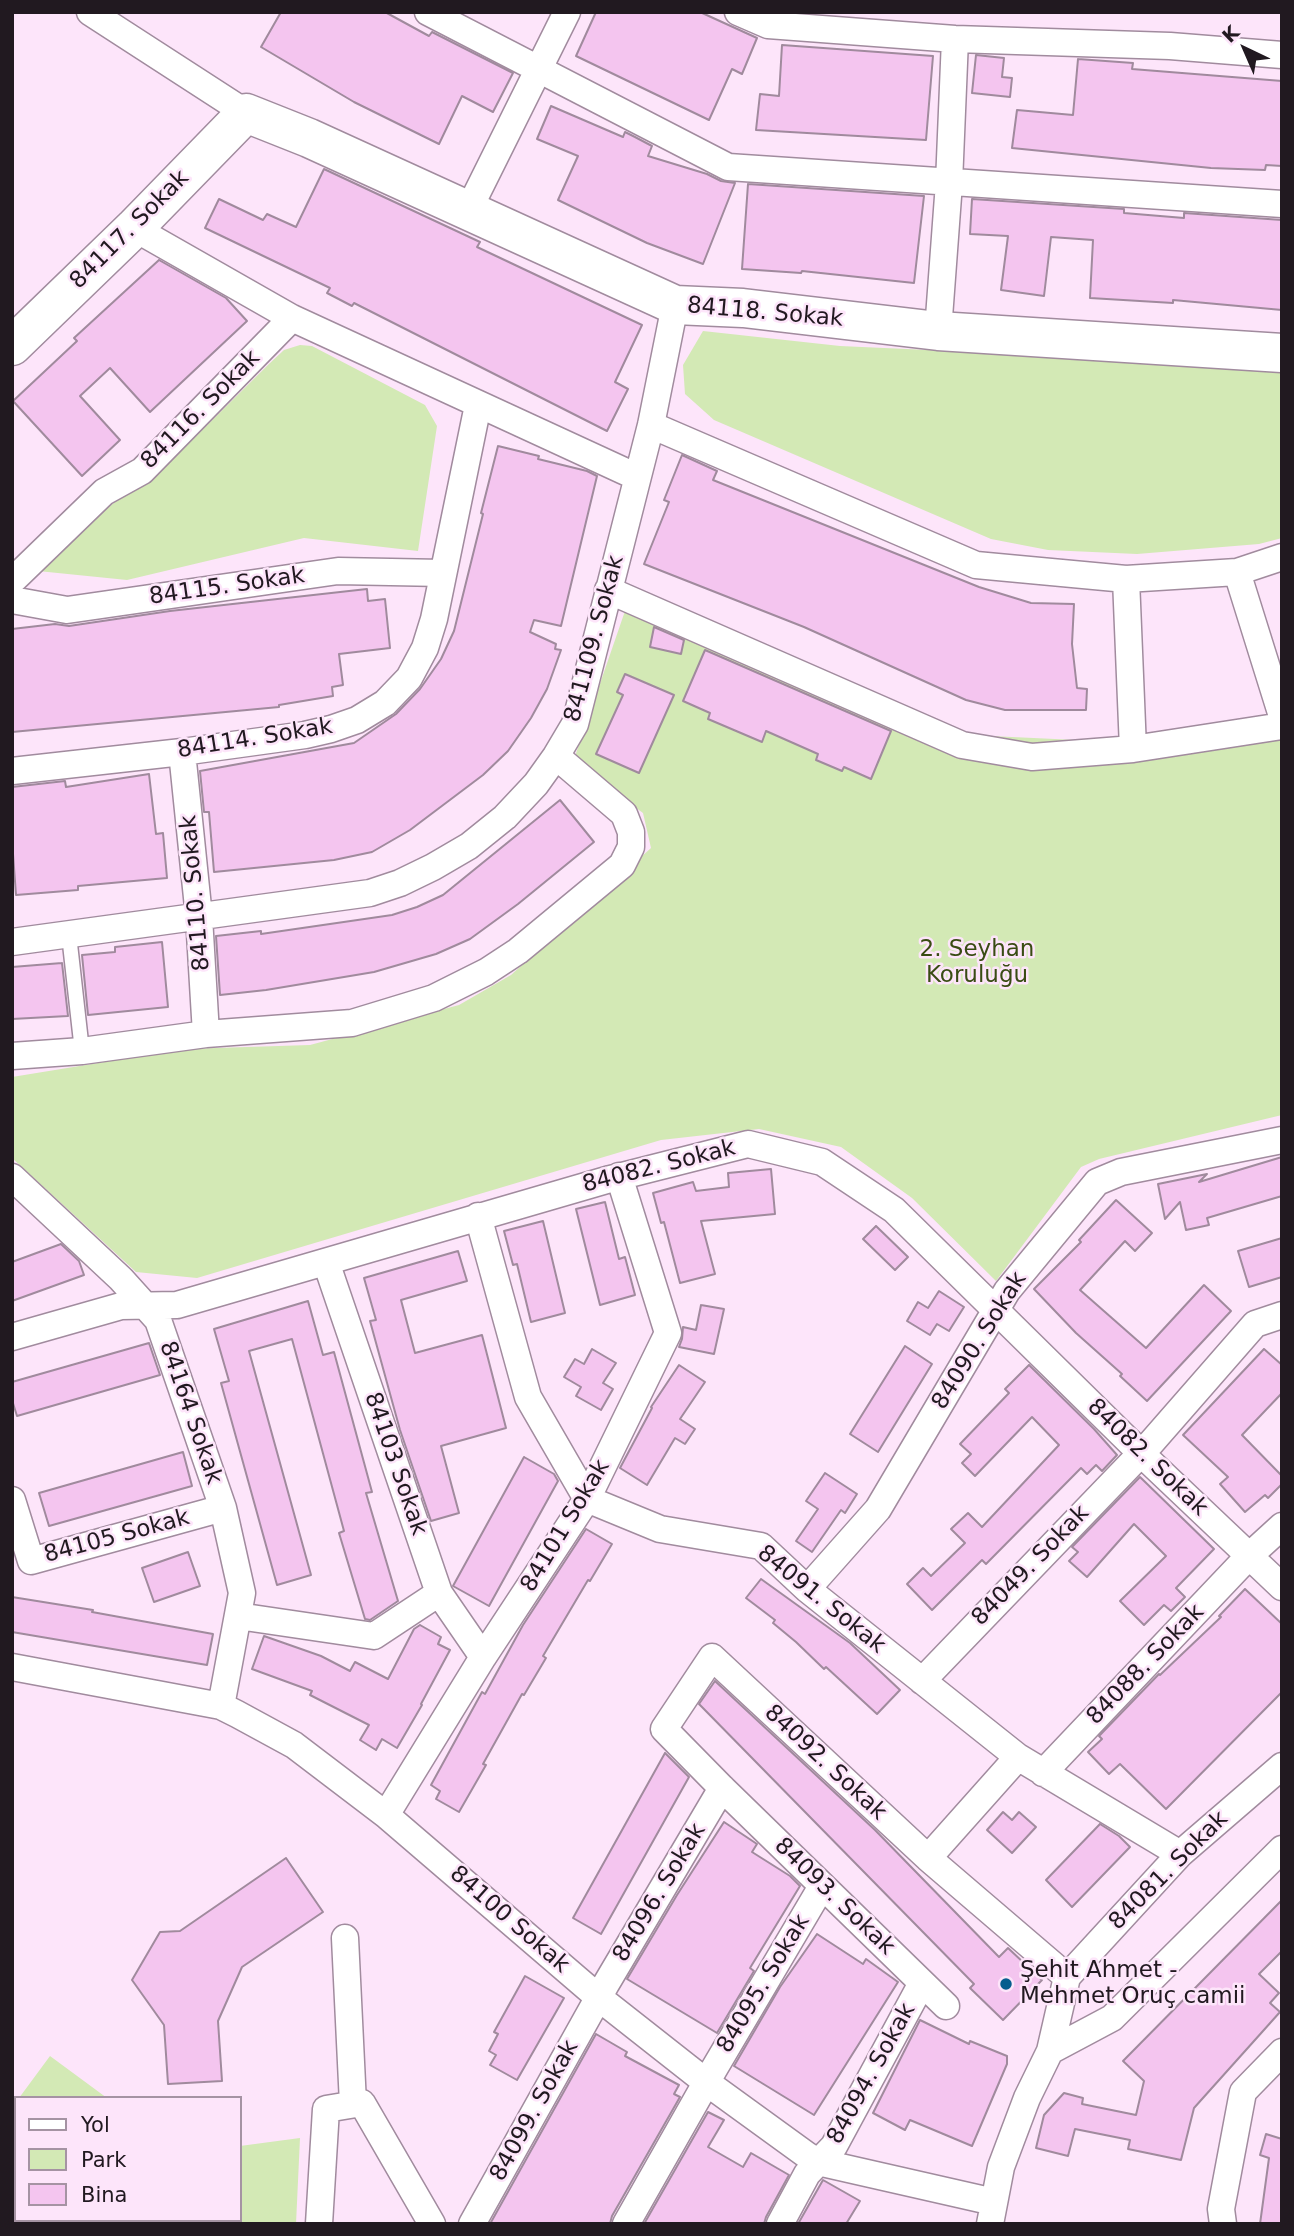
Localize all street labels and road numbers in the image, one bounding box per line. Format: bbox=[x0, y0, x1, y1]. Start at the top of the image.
street label: 84117. Sokak bbox=[65, 165, 195, 295]
street label: 84118. Sokak bbox=[686, 292, 844, 334]
street label: 84116. Sokak bbox=[136, 345, 266, 475]
street label: 841109. Sokak bbox=[559, 553, 631, 725]
street label: 84115. Sokak bbox=[147, 562, 307, 612]
street label: 84114. Sokak bbox=[175, 713, 335, 765]
street label: 84110. Sokak bbox=[175, 814, 217, 972]
street label: 84082. Sokak bbox=[580, 1135, 738, 1199]
street label: 84090. Sokak bbox=[927, 1267, 1033, 1415]
street label: 84164 Sokak bbox=[153, 1338, 227, 1488]
street label: 84103 Sokak bbox=[358, 1389, 432, 1539]
street label: 84082. Sokak bbox=[1081, 1394, 1213, 1522]
street label: 84101 Sokak bbox=[516, 1455, 616, 1597]
street label: 84049. Sokak bbox=[967, 1500, 1095, 1632]
street label: 84105 Sokak bbox=[41, 1504, 193, 1570]
street label: 84091. Sokak bbox=[751, 1540, 891, 1660]
street label: 84088. Sokak bbox=[1082, 1599, 1210, 1731]
street label: 84092. Sokak bbox=[758, 1699, 892, 1827]
street label: 84081. Sokak bbox=[1104, 1806, 1234, 1936]
street label: 84096. Sokak bbox=[608, 1819, 712, 1967]
street label: 84093. Sokak bbox=[768, 1833, 900, 1961]
street label: 84100 Sokak bbox=[444, 1861, 574, 1979]
street label: 84095. Sokak bbox=[712, 1910, 816, 2058]
street label: 84094. Sokak bbox=[822, 1999, 922, 2149]
street label: 84099. Sokak bbox=[485, 2036, 585, 2186]

